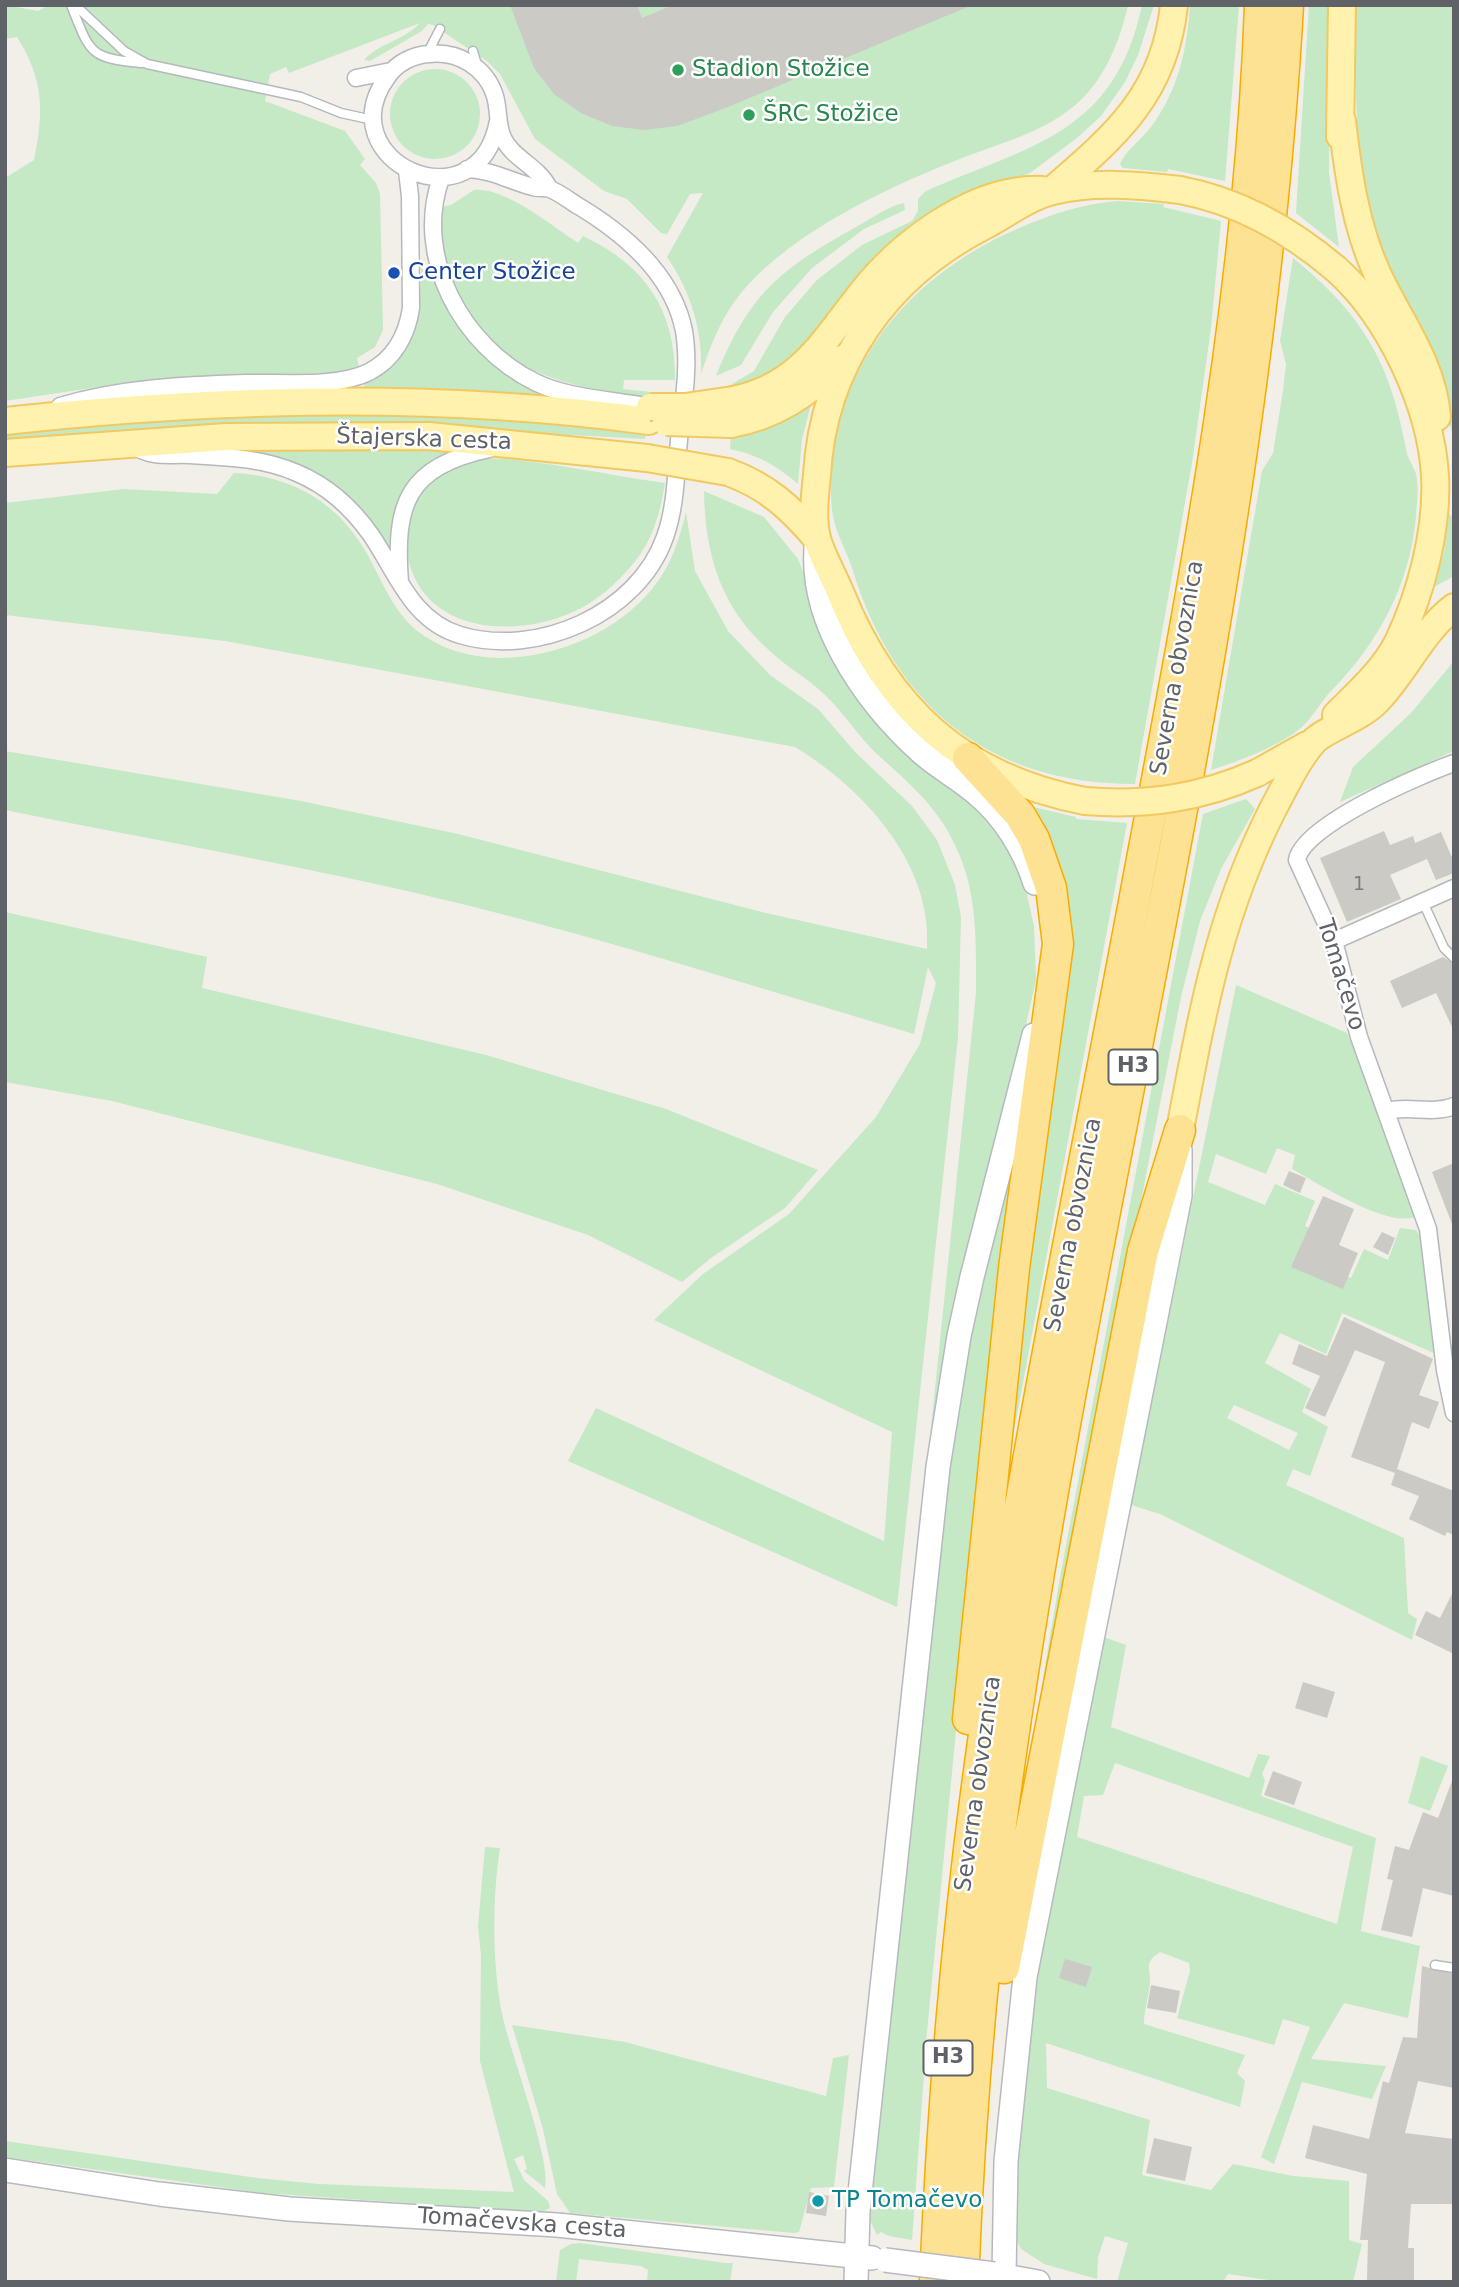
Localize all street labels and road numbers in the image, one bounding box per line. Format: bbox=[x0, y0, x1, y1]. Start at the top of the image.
street label: Štajerska cesta bbox=[336, 423, 512, 457]
street label: Severna obvoznica bbox=[1146, 558, 1210, 778]
street label: Tomačevo bbox=[1310, 916, 1370, 1034]
road number: H3 bbox=[1108, 1050, 1158, 1084]
street label: Severna obvoznica bbox=[1040, 1116, 1108, 1334]
street label: Severna obvoznica bbox=[950, 1674, 1008, 1894]
road number: H3 bbox=[923, 2040, 972, 2076]
street label: Tomačevska cesta bbox=[417, 2203, 627, 2245]

